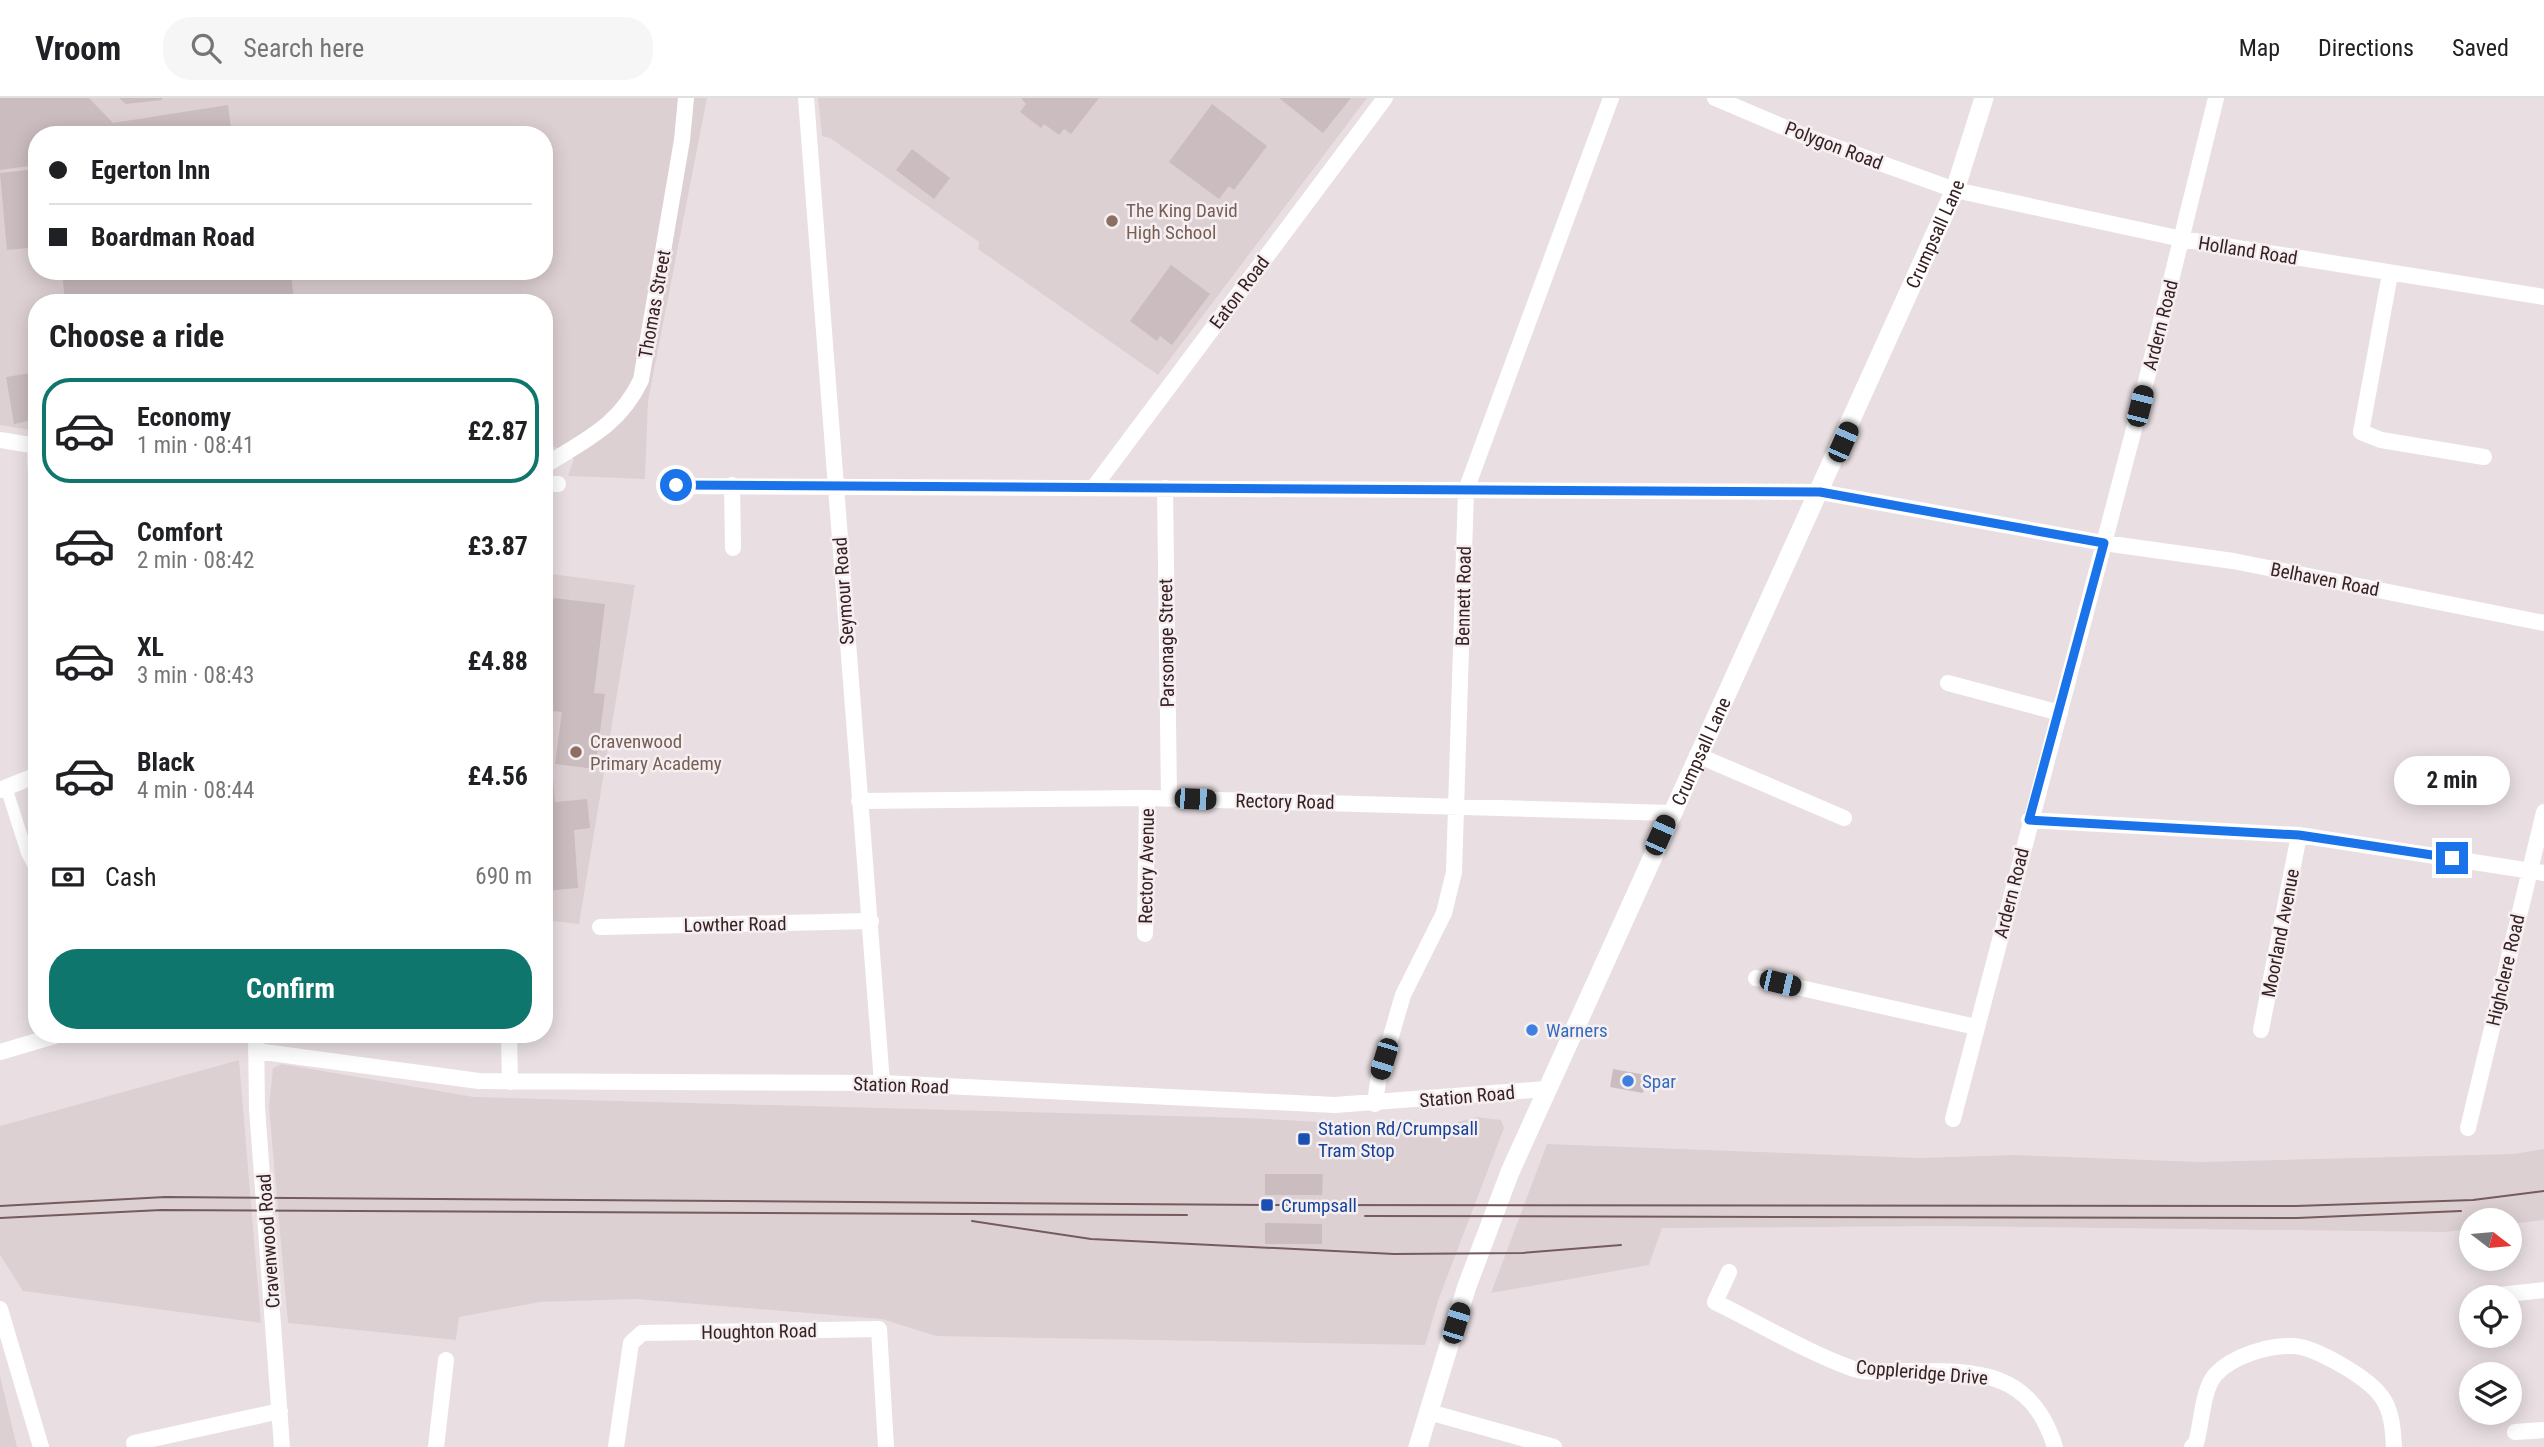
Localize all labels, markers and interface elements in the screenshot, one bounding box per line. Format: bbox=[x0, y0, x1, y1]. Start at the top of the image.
search box bbox=[163, 17, 653, 80]
text: Vroom bbox=[35, 29, 121, 68]
icon: search bbox=[187, 29, 225, 67]
text: Search here bbox=[243, 33, 364, 63]
text: Map bbox=[2239, 34, 2280, 62]
text: Directions bbox=[2318, 34, 2414, 62]
text: Saved bbox=[2452, 34, 2509, 62]
street label: Polygon Road bbox=[1782, 116, 1886, 175]
text: Egerton Inn bbox=[91, 155, 210, 185]
street label: Crumpsall Lane bbox=[1901, 177, 1969, 292]
place label: The King David High School bbox=[1126, 199, 1238, 244]
marker: The King David High School bbox=[1104, 213, 1120, 229]
text: Boardman Road bbox=[91, 222, 255, 252]
street label: Holland Road bbox=[2197, 231, 2299, 270]
street label: Thomas Street bbox=[634, 248, 675, 360]
street label: Eaton Road bbox=[1205, 251, 1274, 333]
street label: Ardern Road bbox=[2138, 278, 2183, 373]
text: Choose a ride bbox=[49, 317, 224, 355]
car bbox=[2125, 383, 2156, 429]
icon: car bbox=[53, 399, 116, 462]
text: Economy bbox=[137, 402, 231, 432]
text: £2.87 bbox=[467, 416, 528, 446]
car bbox=[1825, 419, 1862, 465]
text: 1 min · 08:41 bbox=[137, 432, 254, 459]
route start bbox=[660, 469, 692, 501]
icon: car bbox=[53, 514, 116, 577]
text: Comfort bbox=[137, 517, 223, 547]
text: £3.87 bbox=[467, 531, 528, 561]
street label: Seymour Road bbox=[828, 536, 859, 646]
street label: Bennett Road bbox=[1451, 546, 1476, 646]
text: 2 min · 08:42 bbox=[137, 547, 254, 574]
street label: Belhaven Road bbox=[2269, 558, 2381, 601]
street label: Parsonage Street bbox=[1154, 578, 1179, 708]
icon: car bbox=[53, 629, 116, 692]
text: XL bbox=[137, 632, 164, 662]
text: £4.88 bbox=[467, 646, 528, 676]
text: 3 min · 08:43 bbox=[137, 662, 254, 689]
street label: Crumpsall Lane bbox=[1667, 694, 1736, 809]
place label: Cravenwood Primary Academy bbox=[590, 730, 722, 775]
icon: car bbox=[53, 744, 116, 807]
marker: Cravenwood Primary Academy bbox=[568, 744, 584, 760]
text: Black bbox=[137, 747, 195, 777]
callout: 2 min bbox=[2394, 756, 2510, 806]
text: £4.56 bbox=[467, 761, 528, 791]
text: 2 min bbox=[2426, 767, 2478, 794]
text: 4 min · 08:44 bbox=[137, 777, 254, 804]
car bbox=[1174, 788, 1217, 810]
street label: Rectory Road bbox=[1235, 789, 1335, 814]
street label: Rectory Avenue bbox=[1134, 808, 1159, 924]
car bbox=[1642, 812, 1679, 858]
route end bbox=[2436, 842, 2468, 874]
street label: Ardern Road bbox=[1989, 846, 2034, 941]
icon: cash bbox=[49, 858, 87, 896]
text: Cash bbox=[105, 862, 157, 892]
text: 690 m bbox=[475, 863, 532, 890]
street label: Moorland Avenue bbox=[2257, 867, 2304, 999]
street label: Lowther Road bbox=[683, 912, 787, 937]
street label: Highclere Road bbox=[2481, 912, 2529, 1028]
button: Confirm bbox=[49, 949, 532, 1029]
car bbox=[1758, 968, 1803, 998]
place label: Warners bbox=[1546, 1019, 1608, 1042]
marker: Warners bbox=[1524, 1022, 1540, 1038]
car bbox=[1368, 1036, 1401, 1082]
place label: Spar bbox=[1642, 1070, 1676, 1093]
street label: Station Road bbox=[853, 1072, 949, 1099]
marker: Spar bbox=[1620, 1073, 1636, 1089]
street label: Station Road bbox=[1418, 1081, 1516, 1112]
place label: Station Rd/Crumpsall Tram Stop bbox=[1318, 1117, 1478, 1162]
marker: Station Rd/Crumpsall Tram Stop bbox=[1296, 1131, 1312, 1147]
street label: Cravenwood Road bbox=[252, 1173, 285, 1309]
place label: Crumpsall bbox=[1281, 1194, 1357, 1217]
marker: Crumpsall bbox=[1259, 1197, 1275, 1213]
north arrow bbox=[2459, 1208, 2522, 1270]
map controls bbox=[2459, 1208, 2522, 1425]
button: locate bbox=[2459, 1285, 2522, 1348]
car bbox=[1440, 1300, 1473, 1346]
street label: Houghton Road bbox=[701, 1319, 817, 1344]
street label: Coppleridge Drive bbox=[1855, 1355, 1989, 1390]
button: layers bbox=[2459, 1362, 2522, 1425]

